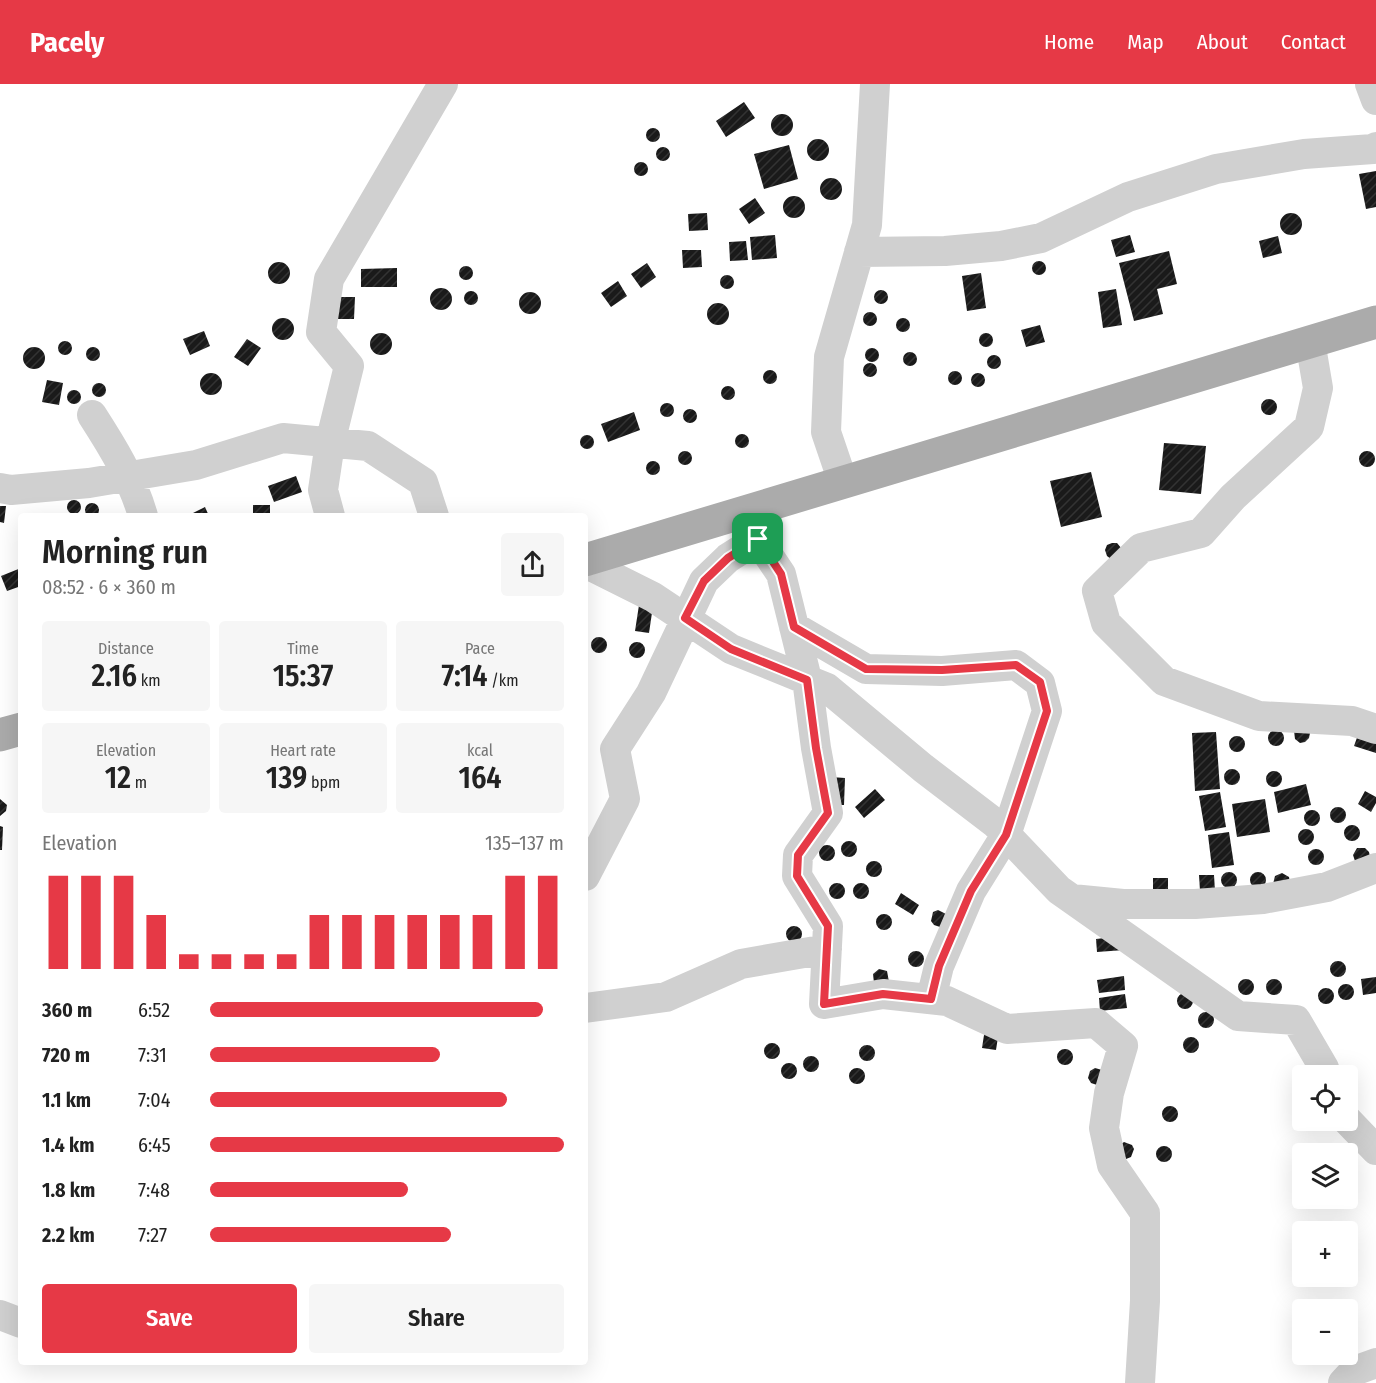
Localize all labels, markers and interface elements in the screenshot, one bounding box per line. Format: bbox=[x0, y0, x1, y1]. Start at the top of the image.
text: Pacely bbox=[30, 26, 104, 59]
text: Home bbox=[1044, 29, 1094, 55]
text: Map bbox=[1127, 29, 1164, 55]
text: About bbox=[1197, 29, 1248, 55]
text: Contact bbox=[1281, 29, 1346, 55]
pin bbox=[732, 513, 783, 564]
icon: arrive bbox=[741, 522, 774, 555]
text: Morning run bbox=[42, 532, 208, 572]
button: share bbox=[501, 533, 564, 596]
text: 08:52 · 6 × 360 m bbox=[42, 575, 176, 599]
text: Distance bbox=[98, 639, 154, 658]
text: Time bbox=[287, 639, 319, 658]
text: Pace bbox=[465, 639, 495, 658]
text: 2.16 bbox=[91, 658, 137, 694]
text: 15:37 bbox=[273, 658, 333, 694]
text: 7:14 bbox=[441, 658, 488, 694]
text: km bbox=[137, 671, 161, 690]
text: /km bbox=[488, 671, 519, 690]
text: Elevation bbox=[96, 741, 156, 760]
text: Heart rate bbox=[270, 741, 336, 760]
text: kcal bbox=[467, 741, 493, 760]
text: 12 bbox=[105, 760, 131, 796]
text: 139 bbox=[266, 760, 307, 796]
text: 164 bbox=[458, 760, 502, 796]
text: m bbox=[131, 773, 147, 792]
text: bpm bbox=[307, 773, 340, 792]
text: Elevation bbox=[42, 831, 117, 855]
text: 135–137 m bbox=[485, 831, 564, 855]
text: 360 m bbox=[42, 998, 92, 1022]
text: 6:52 bbox=[138, 998, 170, 1022]
text: 720 m bbox=[42, 1043, 90, 1067]
text: 7:31 bbox=[138, 1043, 167, 1067]
map controls bbox=[1292, 1065, 1358, 1365]
button: locate bbox=[1292, 1065, 1358, 1131]
text: 1.1 km bbox=[42, 1088, 91, 1112]
text: 7:04 bbox=[138, 1088, 170, 1112]
text: 1.4 km bbox=[42, 1133, 94, 1157]
text: 6:45 bbox=[138, 1133, 171, 1157]
button: layers bbox=[1292, 1143, 1358, 1209]
text: 1.8 km bbox=[42, 1178, 95, 1202]
text: 7:48 bbox=[138, 1178, 170, 1202]
button: + bbox=[1292, 1221, 1358, 1287]
text: 2.2 km bbox=[42, 1223, 95, 1247]
text: 7:27 bbox=[138, 1223, 167, 1247]
button: Save bbox=[42, 1284, 297, 1353]
button: Share bbox=[309, 1284, 564, 1353]
button: − bbox=[1292, 1299, 1358, 1365]

